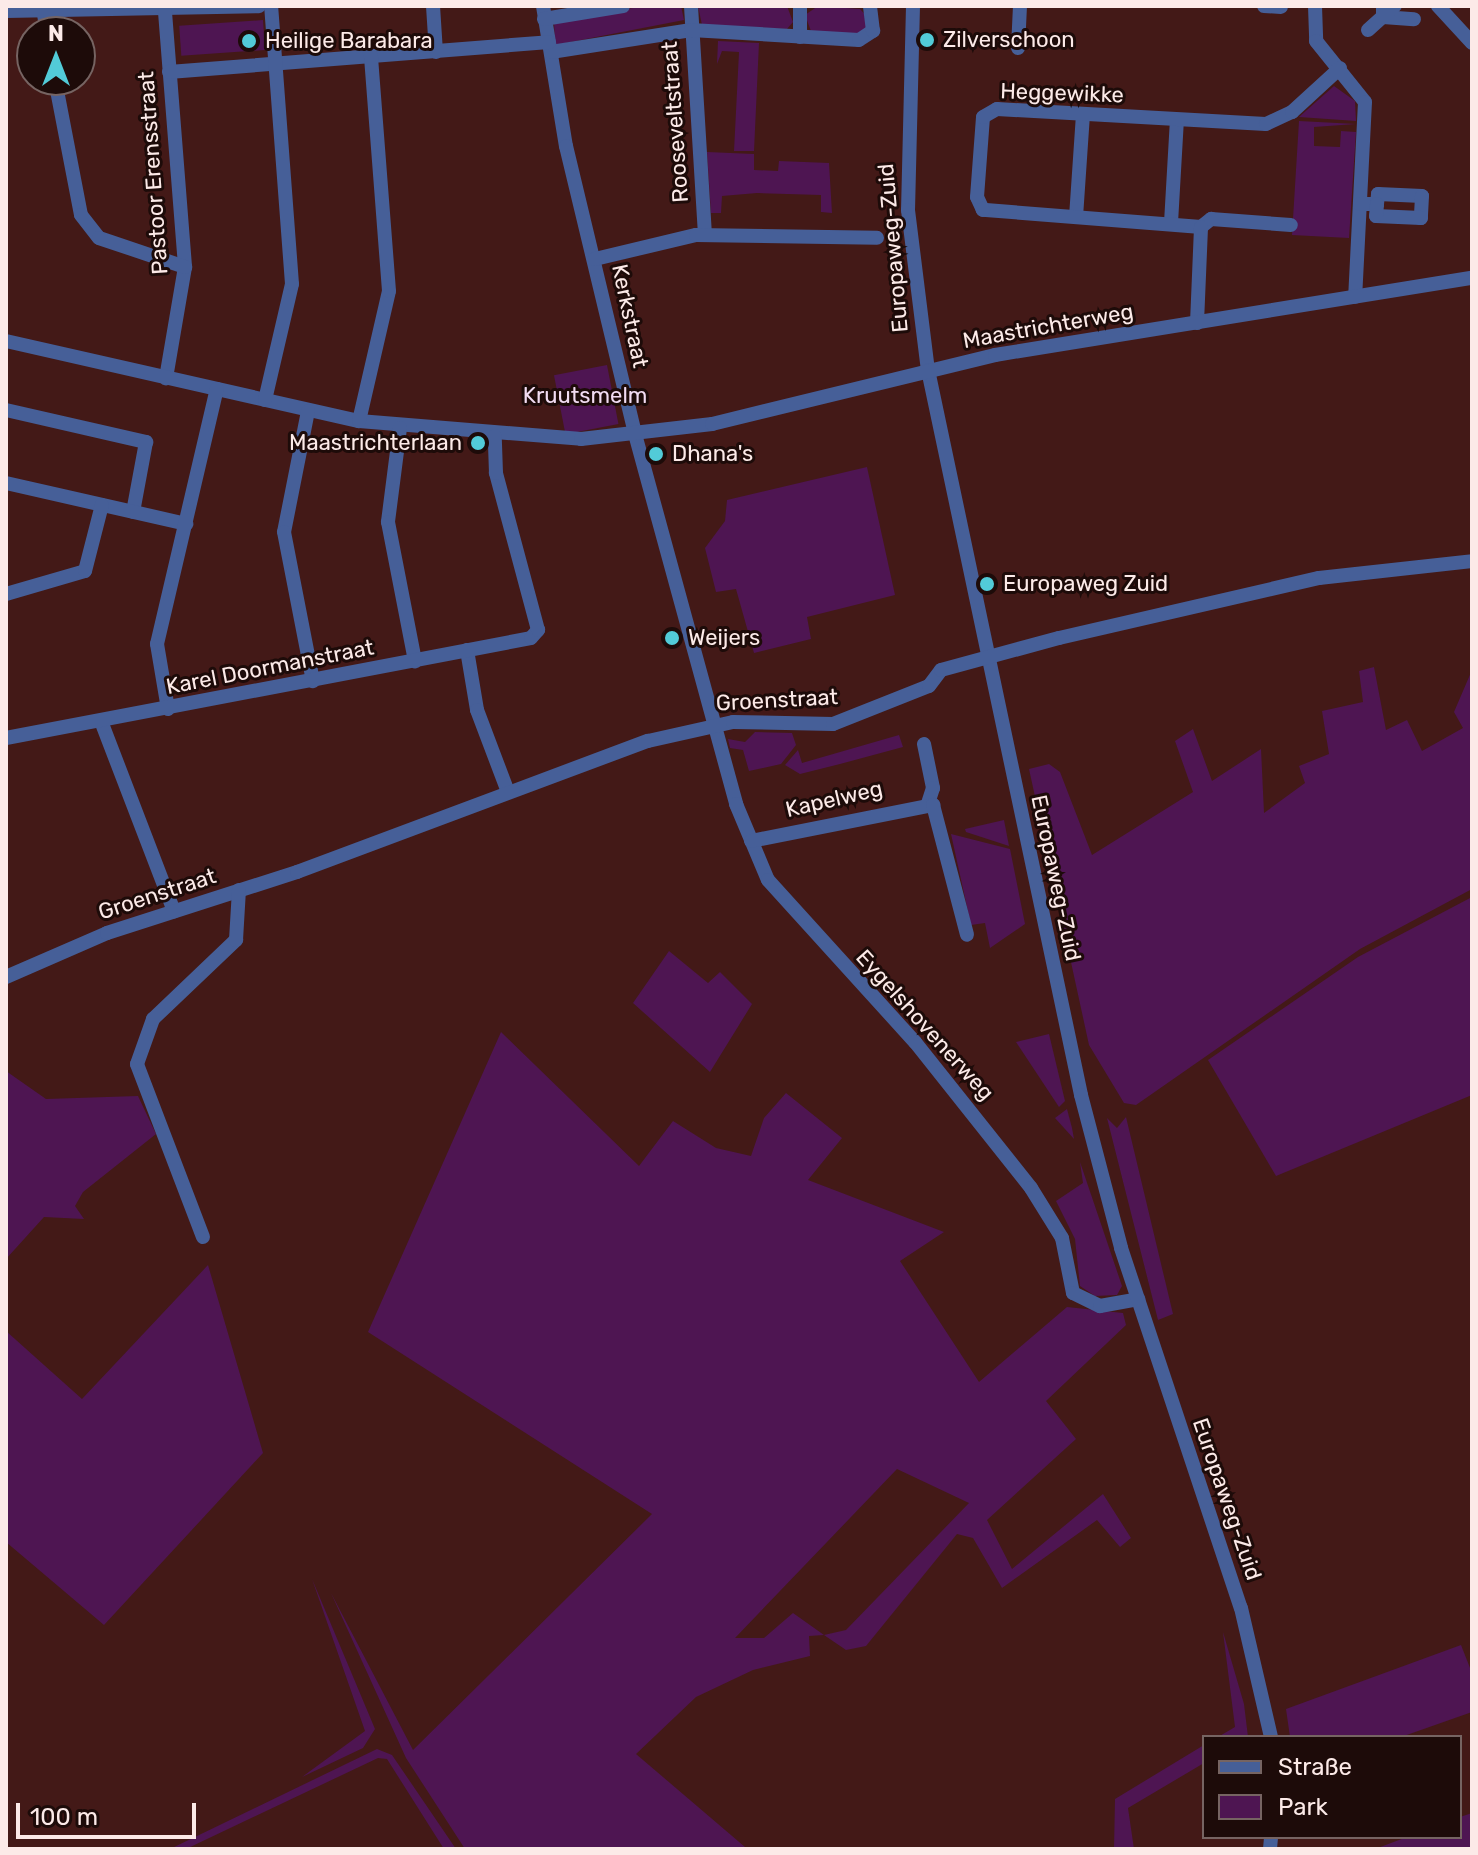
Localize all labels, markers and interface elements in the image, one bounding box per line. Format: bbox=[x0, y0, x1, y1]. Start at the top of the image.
north arrow bbox=[16, 16, 96, 96]
text: N bbox=[48, 20, 64, 47]
place label: Zilverschoon bbox=[943, 27, 1075, 53]
place label: Heilige Barabara bbox=[265, 28, 433, 54]
marker: Zilverschoon bbox=[918, 31, 936, 49]
marker: Heilige Barabara bbox=[240, 32, 258, 50]
street label: Rooseveltstraat bbox=[656, 41, 694, 203]
street label: Pastoor Erensstraat bbox=[133, 70, 173, 276]
street label: Heggewikke bbox=[1000, 78, 1124, 108]
street label: Europaweg-Zuid bbox=[872, 162, 914, 334]
street label: Kerkstraat bbox=[606, 262, 654, 370]
street label: Maastrichterweg bbox=[961, 298, 1135, 354]
park label: Kruutsmelm bbox=[523, 383, 647, 409]
place label: Maastrichterlaan bbox=[289, 430, 462, 456]
marker: Maastrichterlaan bbox=[469, 434, 487, 452]
place label: Dhana's bbox=[672, 441, 753, 467]
marker: Dhana's bbox=[647, 445, 665, 463]
place label: Europaweg Zuid bbox=[1003, 571, 1168, 597]
marker: Europaweg Zuid bbox=[978, 575, 996, 593]
place label: Weijers bbox=[688, 625, 760, 651]
marker: Weijers bbox=[663, 629, 681, 647]
street label: Karel Doormanstraat bbox=[164, 634, 376, 700]
street label: Groenstraat bbox=[715, 684, 839, 716]
street label: Kapelweg bbox=[783, 775, 885, 823]
street label: Europaweg-Zuid bbox=[1025, 792, 1087, 964]
street label: Groenstraat bbox=[95, 863, 219, 925]
street label: Eygelshovenerweg bbox=[851, 944, 999, 1106]
street label: Europaweg-Zuid bbox=[1187, 1415, 1267, 1583]
legend bbox=[1202, 1735, 1462, 1839]
text: Straße bbox=[1278, 1753, 1352, 1781]
scale bar bbox=[20, 1787, 200, 1837]
text: Park bbox=[1278, 1793, 1328, 1821]
text: 100 m bbox=[30, 1803, 98, 1831]

